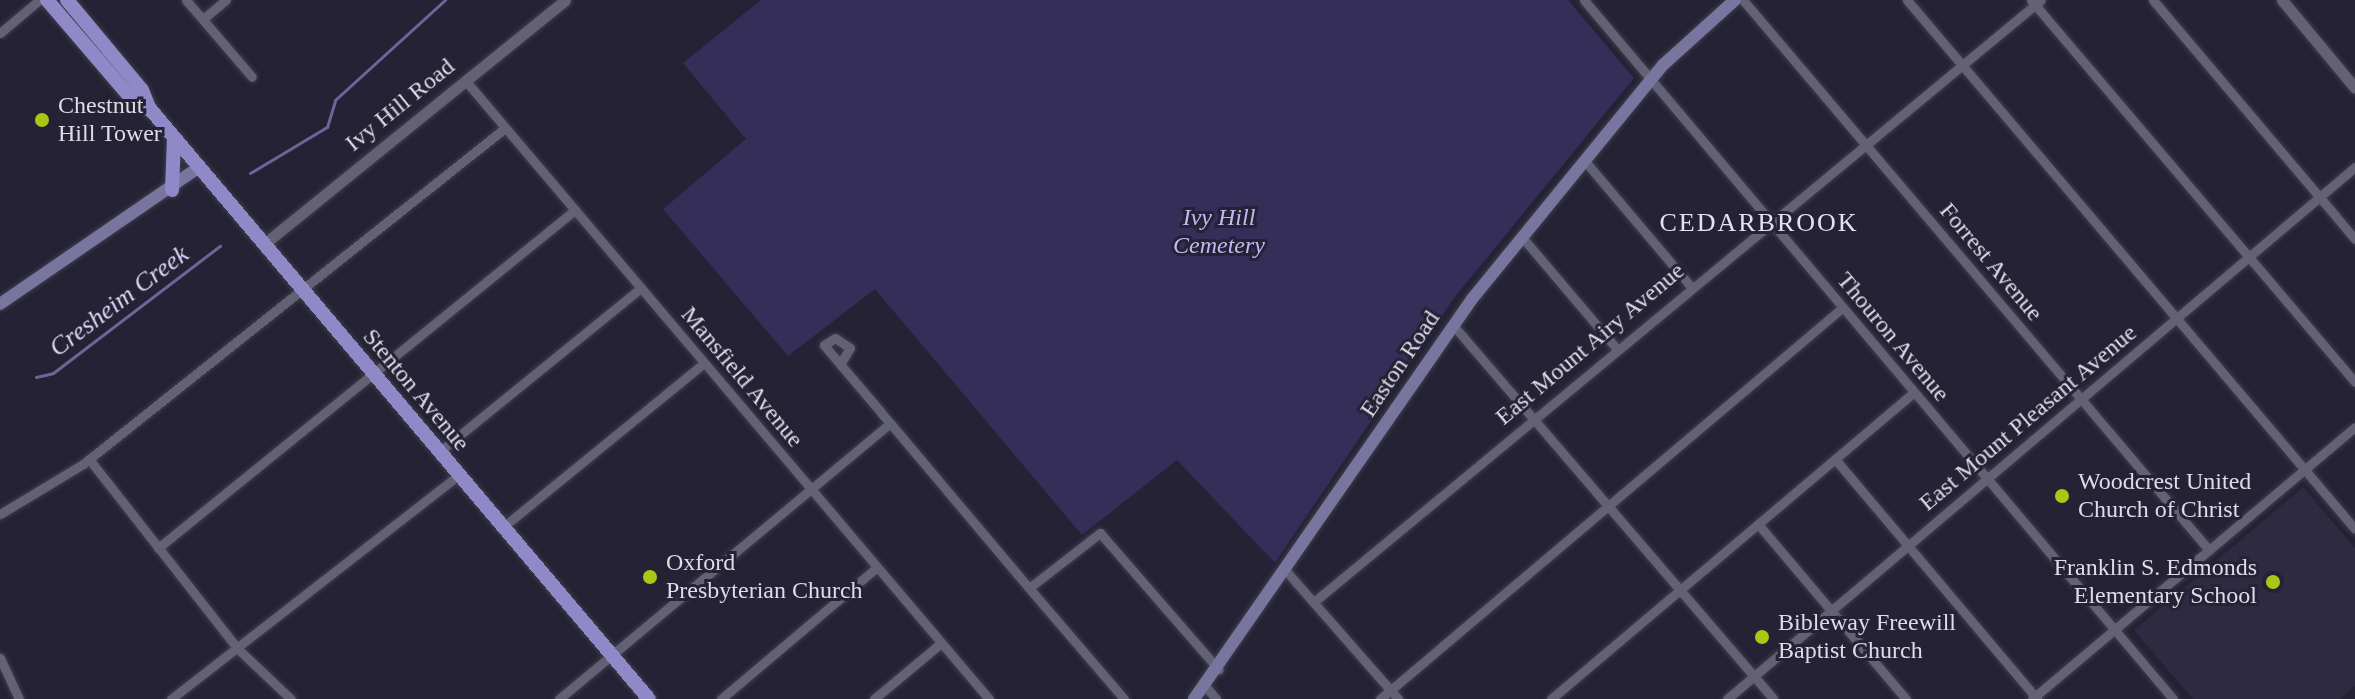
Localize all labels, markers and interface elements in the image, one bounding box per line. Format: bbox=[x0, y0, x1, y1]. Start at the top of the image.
street label: Ivy Hill Road bbox=[340, 52, 460, 158]
place label: Chestnut Hill Tower bbox=[58, 92, 162, 148]
marker: Chestnut Hill Tower bbox=[33, 111, 51, 129]
street label: Forrest Avenue bbox=[1933, 196, 2049, 328]
park label: Ivy Hill Cemetery bbox=[1173, 204, 1265, 260]
district label: CEDARBROOK bbox=[1659, 207, 1859, 239]
water label: Cresheim Creek bbox=[43, 238, 195, 364]
street label: East Mount Airy Avenue bbox=[1489, 256, 1691, 432]
street label: Thouron Avenue bbox=[1830, 266, 1956, 408]
street label: Mansfield Avenue bbox=[674, 300, 810, 454]
street label: Easton Road bbox=[1354, 305, 1446, 423]
street label: East Mount Pleasant Avenue bbox=[1913, 318, 2143, 518]
street label: Stenton Avenue bbox=[356, 322, 476, 458]
place label: Woodcrest United Church of Christ bbox=[2078, 468, 2251, 524]
marker: Woodcrest United Church of Christ bbox=[2053, 487, 2071, 505]
place label: Oxford Presbyterian Church bbox=[666, 549, 863, 605]
place label: Franklin S. Edmonds Elementary School bbox=[2054, 554, 2257, 610]
marker: Oxford Presbyterian Church bbox=[641, 568, 659, 586]
marker: Franklin S. Edmonds Elementary School bbox=[2264, 573, 2282, 591]
place label: Bibleway Freewill Baptist Church bbox=[1778, 609, 1956, 665]
marker: Bibleway Freewill Baptist Church bbox=[1753, 628, 1771, 646]

